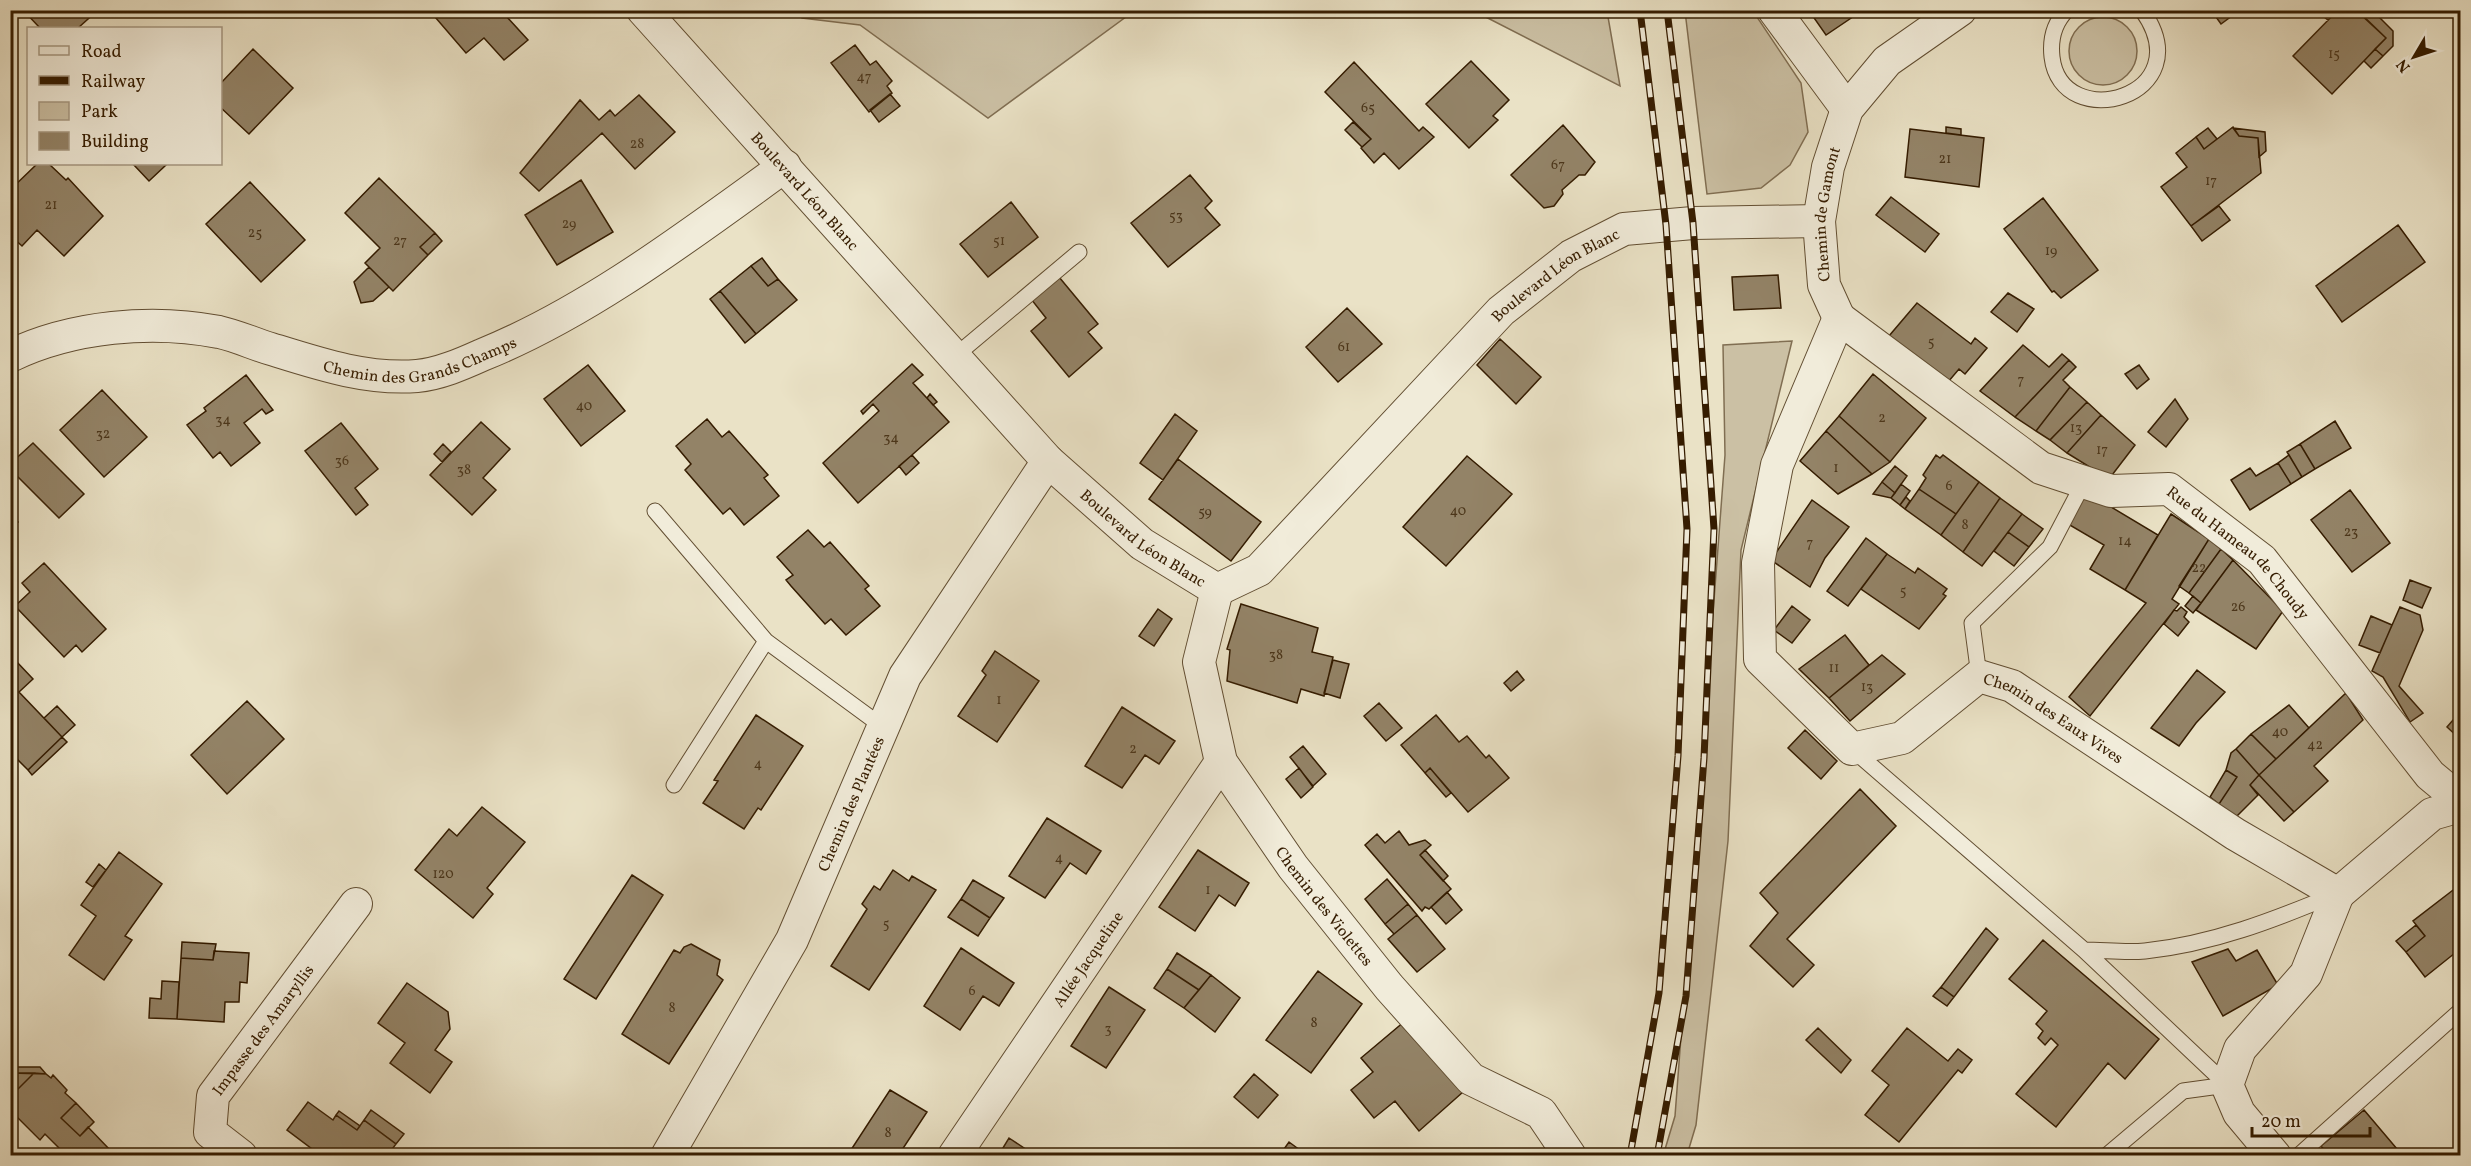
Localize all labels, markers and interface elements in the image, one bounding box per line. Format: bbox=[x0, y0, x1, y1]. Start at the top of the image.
legend bbox=[27, 27, 222, 165]
north arrow bbox=[2384, 27, 2444, 87]
text: Road bbox=[81, 40, 122, 65]
house number: 15 bbox=[2328, 45, 2340, 64]
text: N bbox=[2391, 53, 2416, 77]
house number: 47 bbox=[856, 68, 872, 87]
text: Railway bbox=[81, 70, 145, 95]
house number: 65 bbox=[1361, 99, 1375, 118]
text: Park bbox=[81, 100, 118, 125]
street label: Boulevard Léon Blanc bbox=[745, 128, 863, 256]
text: Building bbox=[81, 130, 149, 155]
house number: 28 bbox=[630, 135, 644, 154]
street label: Chemin de Gamont bbox=[1810, 144, 1847, 282]
house number: 21 bbox=[1939, 150, 1951, 169]
house number: 67 bbox=[1551, 156, 1565, 175]
house number: 17 bbox=[2205, 172, 2217, 191]
house number: 21 bbox=[45, 196, 57, 215]
house number: 53 bbox=[1169, 207, 1183, 226]
house number: 29 bbox=[562, 215, 576, 234]
house number: 25 bbox=[248, 224, 262, 243]
street label: Boulevard Léon Blanc bbox=[1487, 224, 1624, 328]
house number: 27 bbox=[393, 232, 407, 251]
house number: 51 bbox=[993, 232, 1005, 251]
house number: 19 bbox=[2045, 242, 2057, 261]
street label: Chemin des Grands Champs bbox=[320, 332, 521, 390]
house number: 5 bbox=[1928, 333, 1934, 352]
house number: 61 bbox=[1338, 338, 1350, 357]
house number: 7 bbox=[2018, 371, 2025, 390]
house number: 40 bbox=[576, 397, 592, 416]
house number: 2 bbox=[1878, 409, 1886, 428]
house number: 34 bbox=[215, 411, 231, 430]
house number: 13 bbox=[2070, 419, 2082, 438]
house number: 32 bbox=[96, 425, 110, 444]
house number: 34 bbox=[883, 429, 899, 448]
house number: 17 bbox=[2096, 441, 2108, 460]
house number: 36 bbox=[335, 452, 349, 471]
house number: 1 bbox=[1833, 459, 1839, 478]
house number: 38 bbox=[457, 461, 471, 480]
house number: 6 bbox=[1945, 477, 1953, 496]
street label: Rue du Hameau de Choudy bbox=[2161, 482, 2314, 625]
street label: Boulevard Léon Blanc bbox=[1074, 485, 1209, 594]
house number: 40 bbox=[1450, 502, 1466, 521]
house number: 59 bbox=[1198, 503, 1212, 522]
house number: 8 bbox=[1961, 516, 1969, 535]
house number: 23 bbox=[2344, 523, 2358, 542]
house number: 14 bbox=[2118, 532, 2132, 551]
house number: 7 bbox=[1807, 534, 1814, 553]
house number: 22 bbox=[2191, 559, 2207, 578]
house number: 5 bbox=[1900, 582, 1906, 601]
house number: 26 bbox=[2231, 598, 2245, 617]
house number: 38 bbox=[1269, 646, 1283, 665]
house number: 11 bbox=[1829, 659, 1839, 678]
street label: Chemin des Eaux Vives bbox=[1980, 669, 2127, 770]
house number: 13 bbox=[1861, 678, 1873, 697]
house number: 1 bbox=[996, 691, 1002, 710]
house number: 40 bbox=[2272, 723, 2288, 742]
street label: Chemin des Plantées bbox=[814, 733, 891, 875]
house number: 42 bbox=[2307, 736, 2323, 755]
house number: 2 bbox=[1129, 740, 1137, 759]
house number: 4 bbox=[754, 755, 762, 774]
street label: Chemin des Violettes bbox=[1269, 843, 1377, 972]
house number: 4 bbox=[1055, 849, 1063, 868]
house number: 120 bbox=[432, 865, 454, 884]
house number: 1 bbox=[1205, 881, 1211, 900]
street label: Allée Jacqueline bbox=[1049, 908, 1130, 1013]
house number: 5 bbox=[883, 915, 889, 934]
street label: Impasse des Amaryllis bbox=[208, 961, 320, 1101]
house number: 6 bbox=[968, 982, 976, 1001]
house number: 8 bbox=[668, 999, 676, 1018]
house number: 8 bbox=[1310, 1014, 1318, 1033]
house number: 3 bbox=[1104, 1020, 1112, 1039]
scale bar bbox=[2252, 1100, 2370, 1138]
text: 20 m bbox=[2261, 1110, 2301, 1135]
house number: 8 bbox=[884, 1124, 892, 1143]

